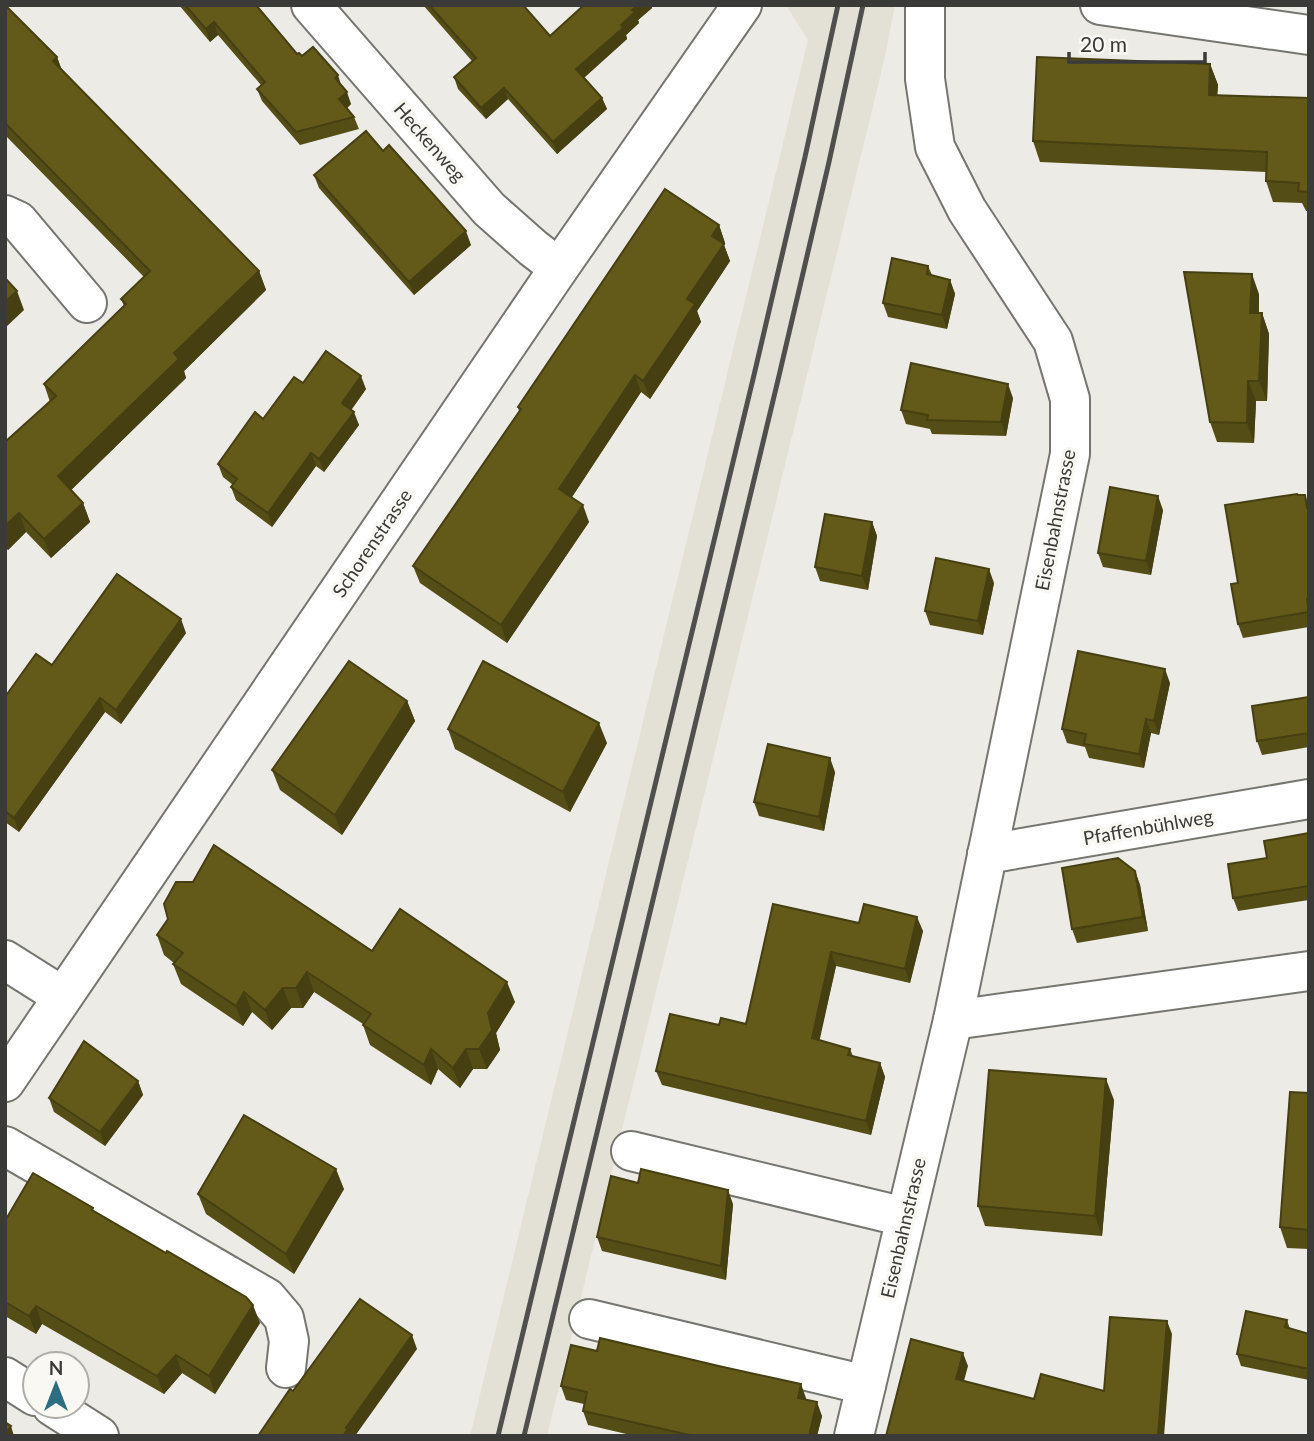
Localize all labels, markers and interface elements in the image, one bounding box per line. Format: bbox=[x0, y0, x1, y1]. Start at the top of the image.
scale bar bbox=[1069, 21, 1206, 65]
text: 20 m bbox=[1080, 31, 1127, 56]
street label: Heckenweg bbox=[390, 97, 471, 186]
street label: Eisenbahnstrasse bbox=[1030, 447, 1079, 592]
street label: Schorenstrasse bbox=[327, 484, 416, 601]
street label: Pfaffenbühlweg bbox=[1081, 804, 1215, 849]
street label: Eisenbahnstrasse bbox=[875, 1155, 930, 1300]
north arrow bbox=[21, 1350, 91, 1420]
text: N bbox=[49, 1356, 63, 1379]

